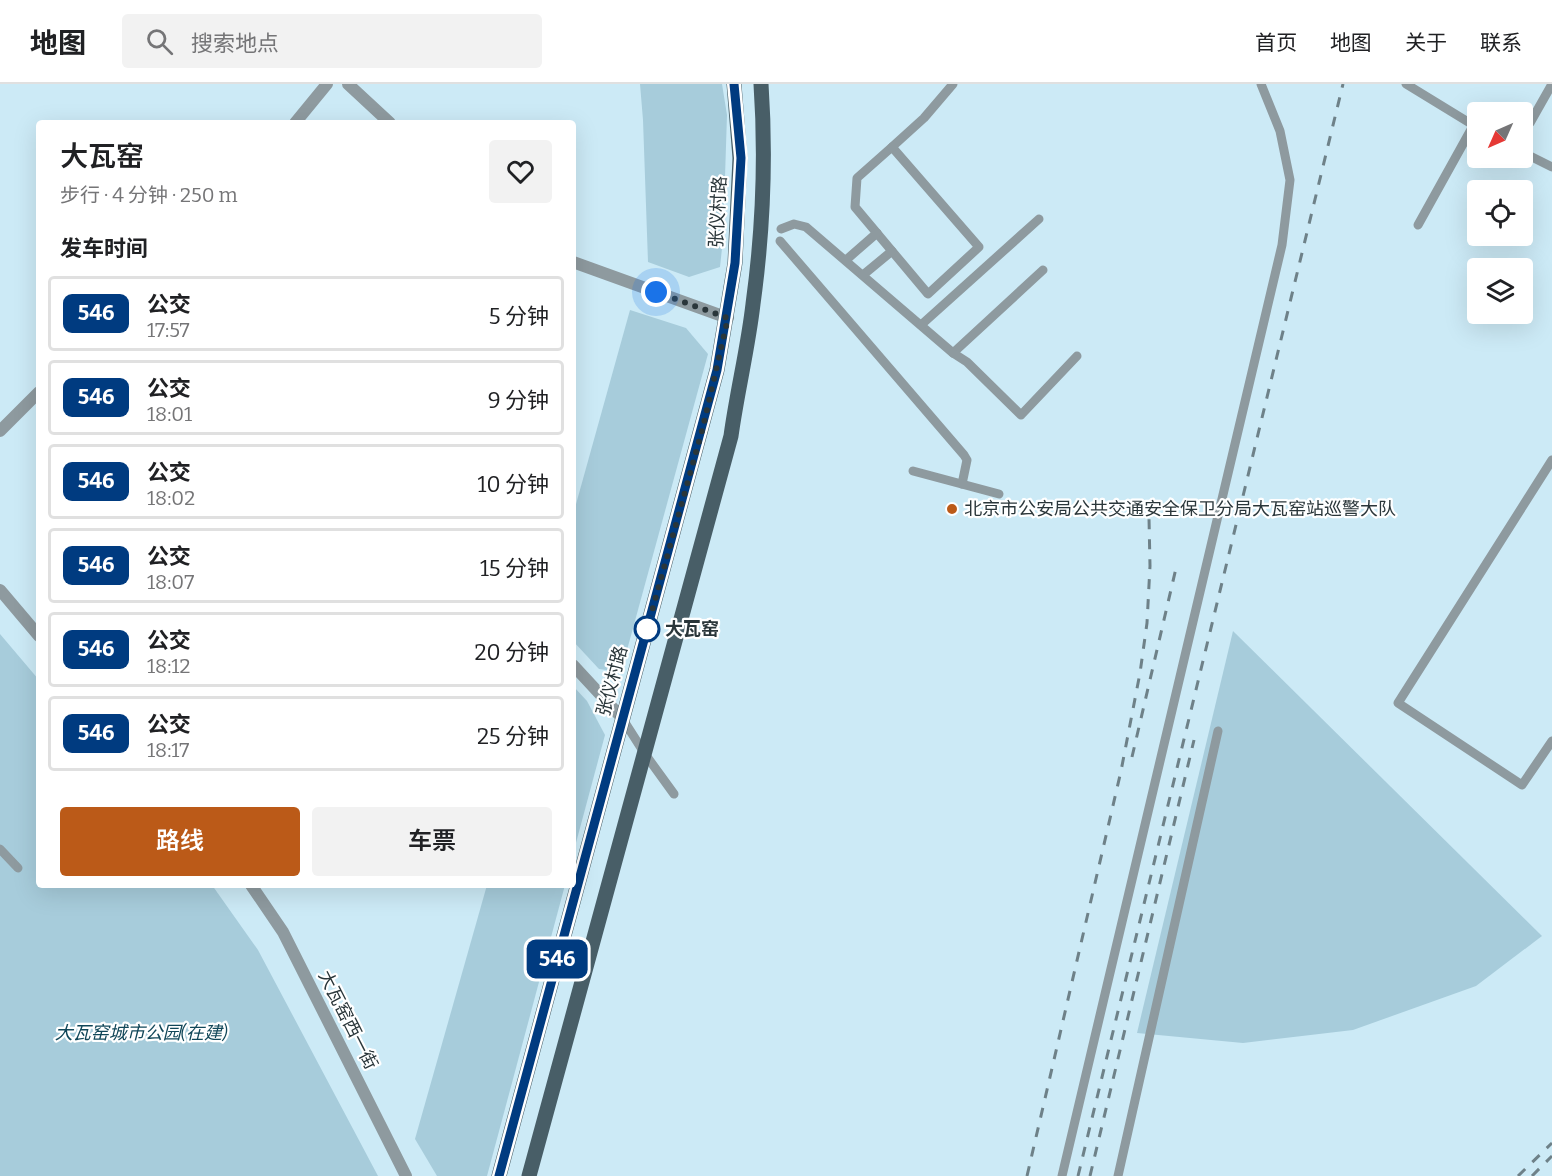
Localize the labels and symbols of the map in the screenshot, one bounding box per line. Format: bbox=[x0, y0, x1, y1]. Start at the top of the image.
north arrow bbox=[1467, 102, 1533, 168]
street label: 张仪村路 bbox=[705, 175, 731, 249]
your location bbox=[641, 277, 671, 307]
place label: 北京市公安局公共交通安全保卫分局大瓦窑站巡警大队 bbox=[964, 498, 1396, 520]
marker: 北京市公安局公共交通安全保卫分局大瓦窑站巡警大队 bbox=[945, 502, 959, 516]
marker: 大瓦窑 bbox=[634, 616, 660, 642]
place label: 大瓦窑 bbox=[665, 618, 719, 640]
street label: 张仪村路 bbox=[592, 643, 632, 719]
line badge: 546 bbox=[522, 940, 592, 978]
street label: 大瓦窑西一街 bbox=[314, 967, 382, 1073]
park label: 大瓦窑城市公园(在建) bbox=[55, 1022, 228, 1044]

